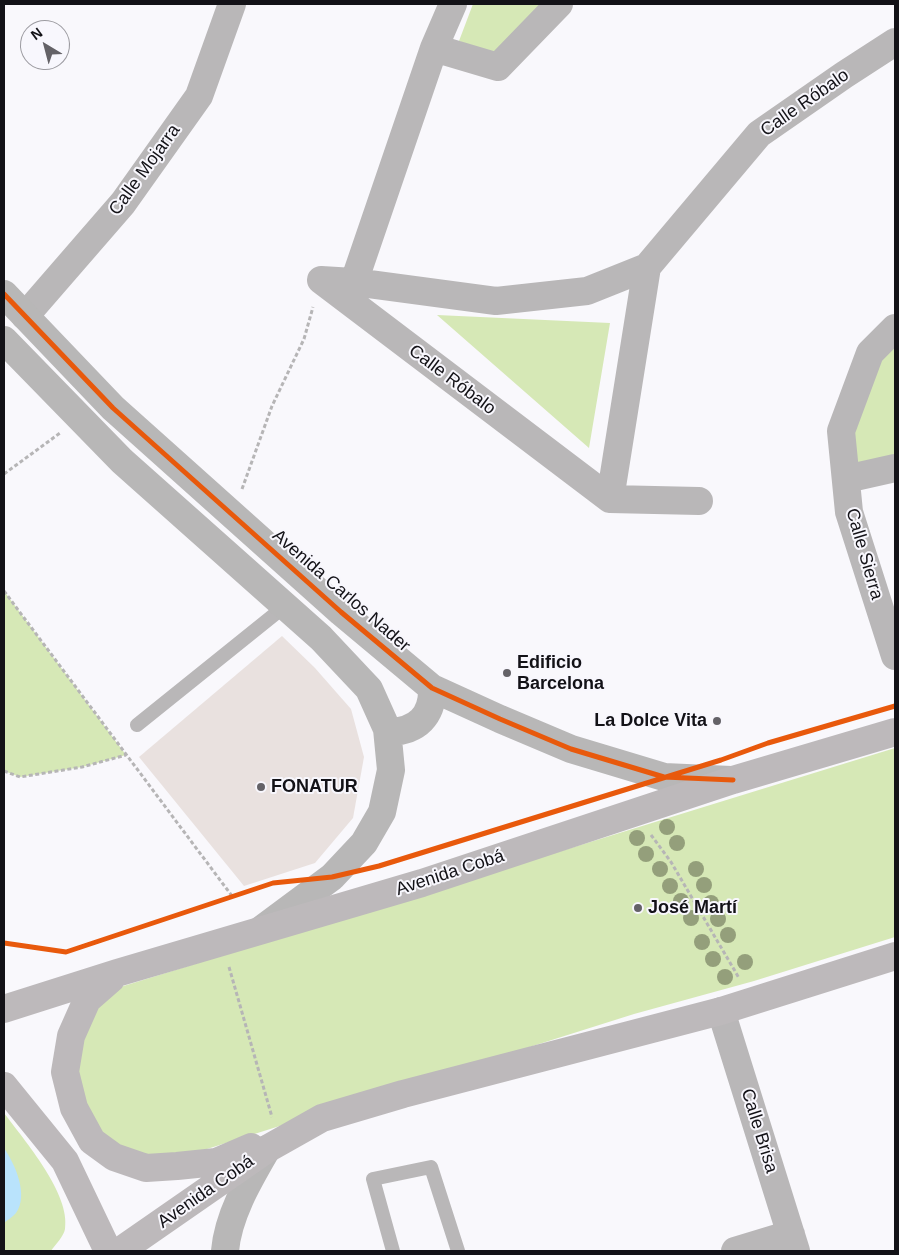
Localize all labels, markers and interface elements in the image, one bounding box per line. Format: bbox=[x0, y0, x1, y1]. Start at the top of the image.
north arrow bbox=[20, 20, 70, 70]
text: N bbox=[28, 24, 45, 43]
street label: Calle Róbalo bbox=[757, 65, 853, 141]
street label: Calle Mojarra bbox=[105, 120, 185, 220]
street label: Calle Róbalo bbox=[404, 340, 500, 420]
street label: Calle Sierra bbox=[841, 506, 887, 602]
street label: Avenida Carlos Nader bbox=[268, 525, 414, 657]
place label: Edificio Barcelona bbox=[517, 652, 604, 694]
marker: Edificio Barcelona bbox=[501, 667, 513, 679]
place label: La Dolce Vita bbox=[594, 710, 707, 732]
marker: La Dolce Vita bbox=[711, 715, 723, 727]
place label: FONATUR bbox=[271, 776, 358, 798]
marker: FONATUR bbox=[255, 781, 267, 793]
street label: Avenida Cobá bbox=[393, 845, 507, 901]
place label: José Martí bbox=[648, 897, 737, 919]
marker: José Martí bbox=[632, 902, 644, 914]
street label: Calle Brisa bbox=[736, 1086, 782, 1176]
street label: Avenida Cobá bbox=[154, 1151, 258, 1233]

